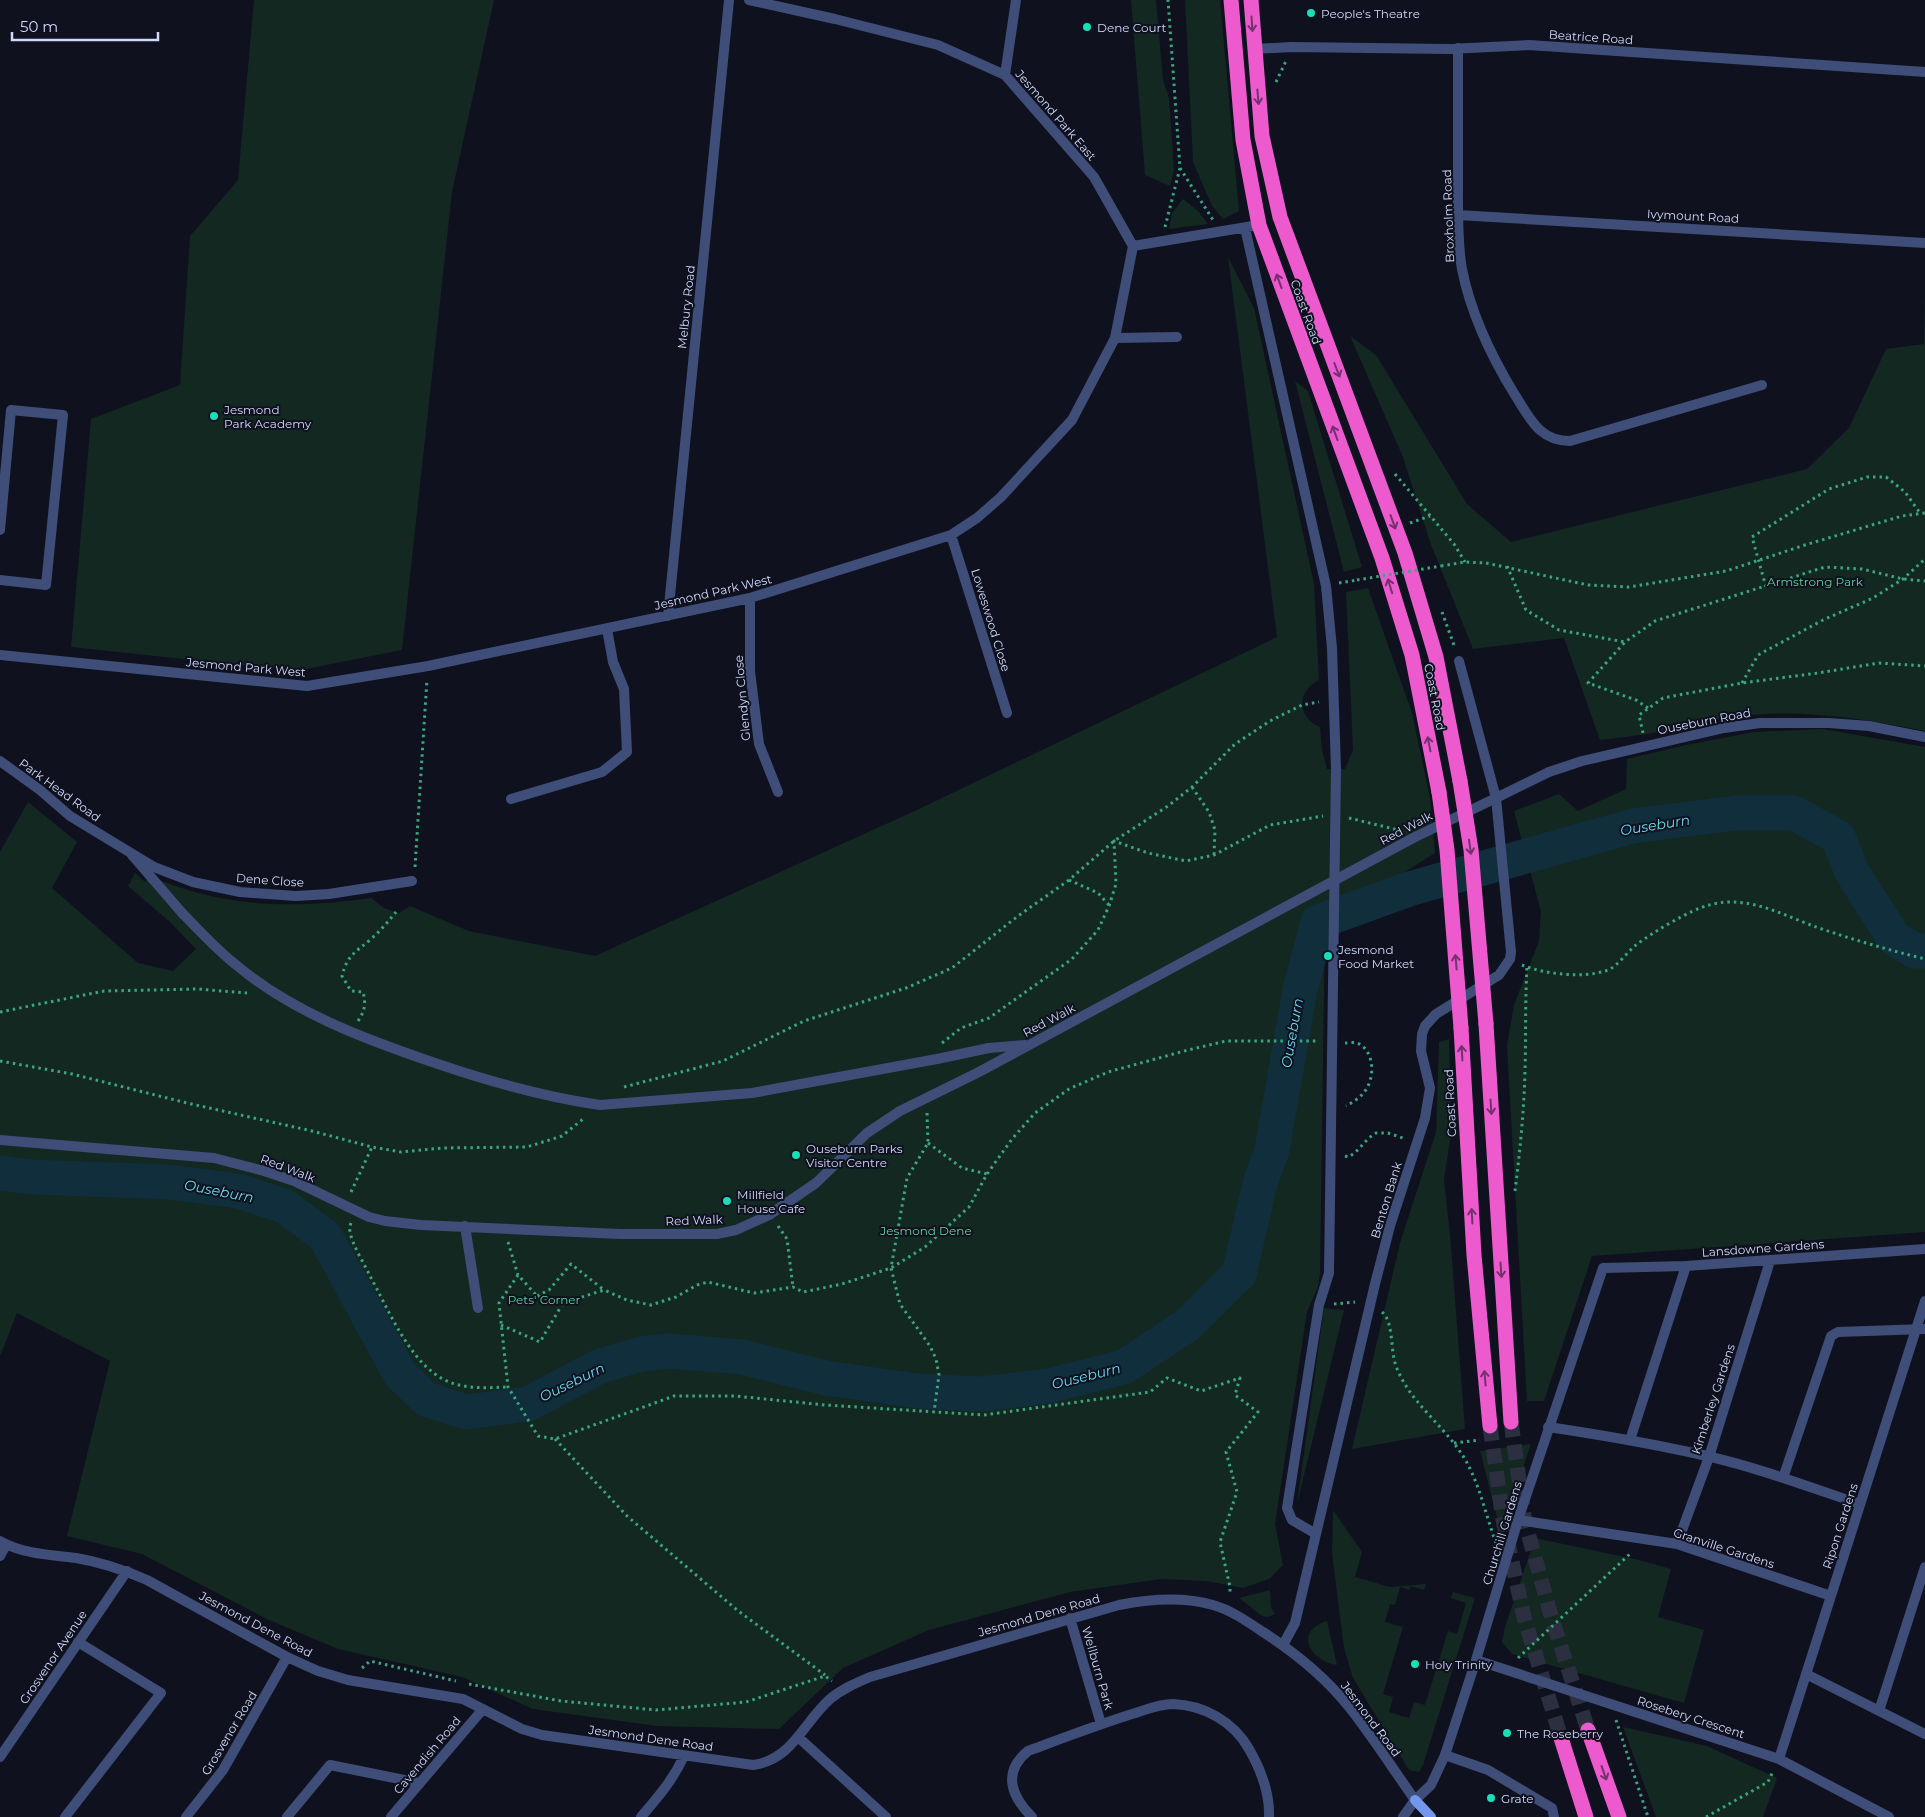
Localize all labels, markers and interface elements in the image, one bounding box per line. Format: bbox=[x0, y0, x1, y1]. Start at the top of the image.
place label: People's Theatre bbox=[1321, 6, 1420, 21]
marker: People's Theatre bbox=[1305, 7, 1317, 19]
scale bar bbox=[12, 10, 159, 42]
one-way arrow bbox=[1248, 16, 1257, 32]
text: 50 m bbox=[20, 17, 58, 36]
place label: Dene Court bbox=[1097, 20, 1166, 35]
marker: Dene Court bbox=[1081, 21, 1093, 33]
street label: Beatrice Road bbox=[1548, 27, 1634, 47]
street label: Jesmond Park East bbox=[1012, 66, 1099, 163]
one-way arrow bbox=[1254, 89, 1263, 105]
street label: Broxholm Road bbox=[1439, 169, 1457, 263]
street label: Ivymount Road bbox=[1646, 206, 1740, 226]
street label: Melbury Road bbox=[674, 264, 698, 350]
one-way arrow bbox=[1274, 274, 1283, 289]
street label: Coast Road bbox=[1287, 277, 1325, 347]
one-way arrow bbox=[1333, 362, 1342, 377]
place label: Jesmond Park Academy bbox=[223, 402, 312, 431]
marker: Jesmond Park Academy bbox=[208, 410, 220, 422]
one-way arrow bbox=[1330, 426, 1339, 442]
one-way arrow bbox=[1389, 514, 1398, 529]
street label: Loweswood Close bbox=[968, 567, 1014, 673]
street label: Jesmond Park West bbox=[652, 571, 773, 613]
park label: Armstrong Park bbox=[1767, 574, 1864, 589]
one-way arrow bbox=[1385, 579, 1395, 595]
street label: Jesmond Park West bbox=[185, 654, 307, 680]
street label: Glendyn Close bbox=[731, 654, 753, 742]
street label: Coast Road bbox=[1421, 662, 1449, 732]
street label: Ouseburn Road bbox=[1656, 705, 1752, 737]
one-way arrow bbox=[1424, 736, 1434, 752]
street label: Park Head Road bbox=[16, 755, 104, 825]
street label: Red Walk bbox=[1377, 808, 1436, 848]
water label: Ouseburn bbox=[1619, 811, 1691, 839]
one-way arrow bbox=[1465, 838, 1475, 854]
street label: Dene Close bbox=[236, 870, 304, 890]
place label: Jesmond Food Market bbox=[1337, 942, 1414, 971]
marker: Jesmond Food Market bbox=[1322, 950, 1334, 962]
one-way arrow bbox=[1452, 954, 1461, 970]
water label: Ouseburn bbox=[1277, 997, 1307, 1069]
street label: Red Walk bbox=[1020, 1000, 1079, 1040]
one-way arrow bbox=[1458, 1046, 1467, 1062]
street label: Coast Road bbox=[1441, 1069, 1459, 1137]
one-way arrow bbox=[1486, 1099, 1496, 1115]
place label: Ouseburn Parks Visitor Centre bbox=[806, 1141, 903, 1170]
marker: Ouseburn Parks Visitor Centre bbox=[790, 1149, 802, 1161]
street label: Red Walk bbox=[259, 1151, 318, 1186]
street label: Benton Bank bbox=[1367, 1159, 1405, 1240]
water label: Ouseburn bbox=[183, 1175, 255, 1207]
place label: Millfield House Cafe bbox=[737, 1187, 805, 1216]
marker: Millfield House Cafe bbox=[721, 1195, 733, 1207]
one-way arrow bbox=[1467, 1208, 1476, 1224]
street label: Red Walk bbox=[665, 1211, 724, 1228]
park label: Jesmond Dene bbox=[879, 1223, 972, 1238]
street label: Lansdowne Gardens bbox=[1701, 1236, 1825, 1260]
one-way arrow bbox=[1497, 1261, 1506, 1277]
park label: Pets' Corner bbox=[508, 1292, 581, 1307]
street label: Kimberley Gardens bbox=[1688, 1342, 1738, 1456]
water label: Ouseburn bbox=[536, 1358, 608, 1406]
water label: Ouseburn bbox=[1050, 1359, 1122, 1393]
one-way arrow bbox=[1481, 1370, 1490, 1386]
street label: Churchill Gardens bbox=[1479, 1479, 1525, 1587]
street label: Ripon Gardens bbox=[1819, 1481, 1861, 1571]
street label: Granville Gardens bbox=[1671, 1525, 1777, 1571]
street label: Jesmond Dene Road bbox=[196, 1587, 315, 1660]
street label: Jesmond Dene Road bbox=[976, 1590, 1102, 1640]
street label: Grosvenor Avenue bbox=[16, 1607, 90, 1707]
street label: Wellburn Park bbox=[1079, 1625, 1117, 1712]
place label: Holy Trinity bbox=[1425, 1657, 1492, 1672]
marker: Holy Trinity bbox=[1409, 1658, 1421, 1670]
street label: Jesmond Road bbox=[1337, 1678, 1404, 1760]
street label: Grosvenor Road bbox=[198, 1688, 260, 1778]
street label: Rosebery Crescent bbox=[1635, 1693, 1747, 1742]
street label: Cavendish Road bbox=[390, 1713, 464, 1797]
street label: Jesmond Dene Road bbox=[587, 1722, 714, 1754]
place label: The Roseberry bbox=[1517, 1726, 1604, 1741]
marker: The Roseberry bbox=[1501, 1727, 1513, 1739]
one-way arrow bbox=[1600, 1765, 1609, 1781]
place label: Grate bbox=[1501, 1791, 1534, 1806]
marker: Grate bbox=[1485, 1792, 1497, 1804]

